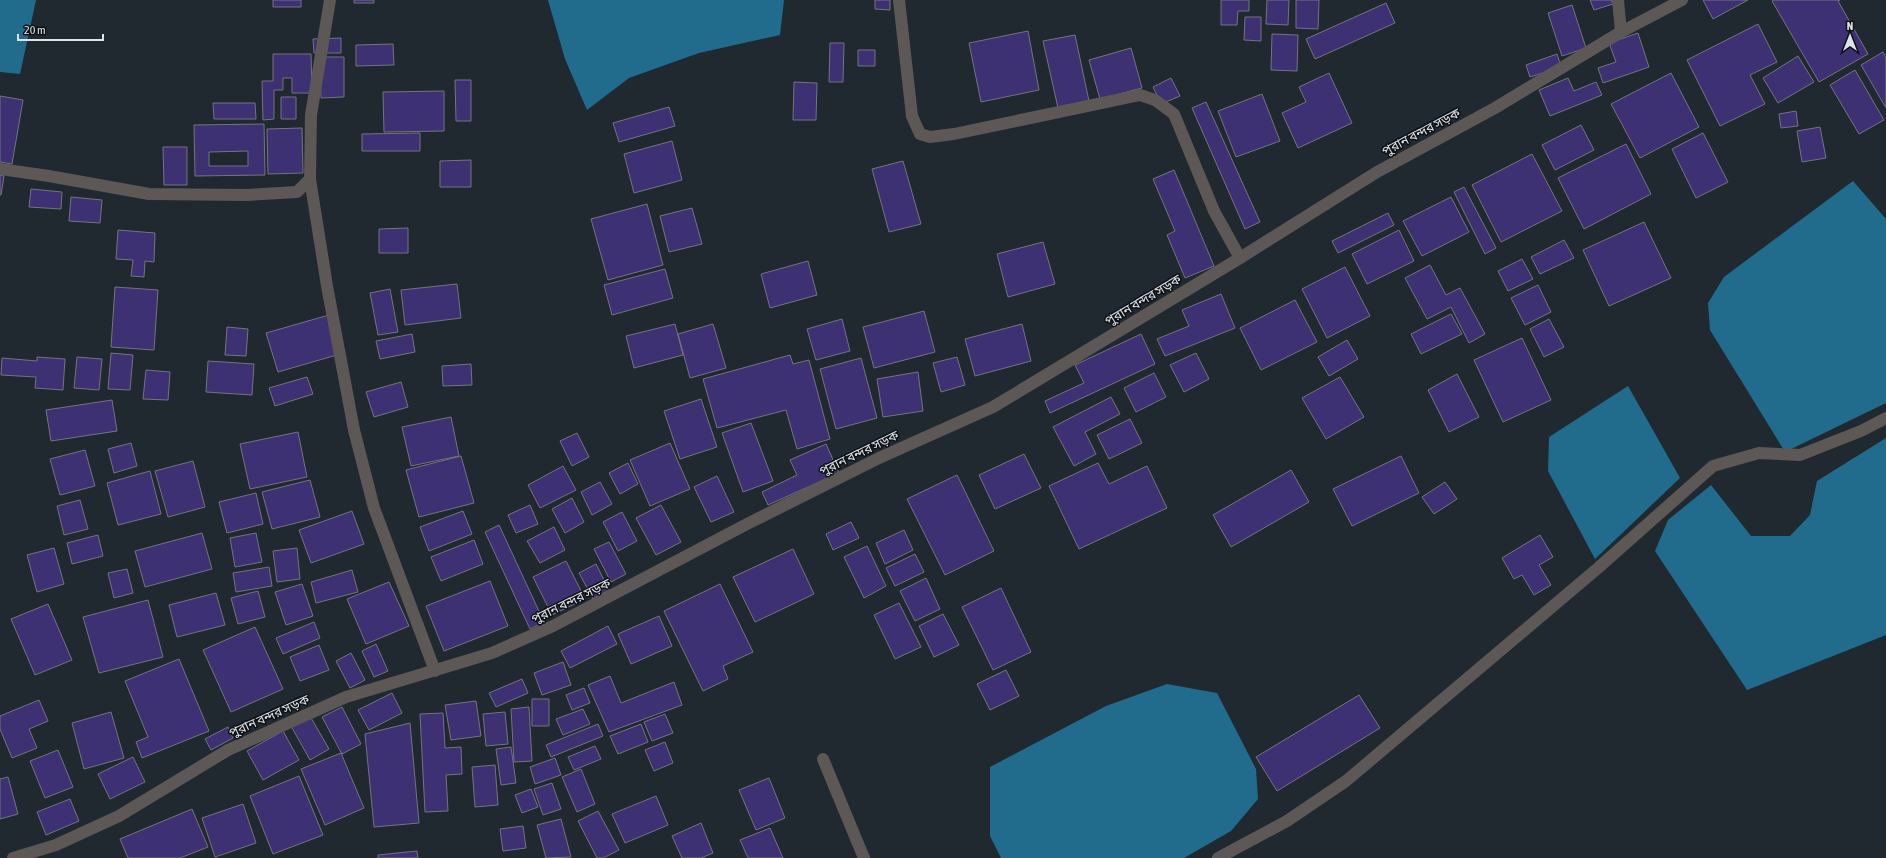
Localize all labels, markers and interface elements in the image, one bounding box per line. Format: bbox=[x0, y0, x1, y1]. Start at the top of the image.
scale bar bbox=[18, 16, 103, 42]
north arrow bbox=[1830, 16, 1870, 56]
text: N bbox=[1847, 20, 1853, 32]
text: 20 m bbox=[24, 23, 46, 37]
street label: পুরান বন্দর সড়ক bbox=[1379, 105, 1464, 160]
street label: পুরান বন্দর সড়ক bbox=[1102, 271, 1185, 330]
street label: পুরান বন্দর সড়ক bbox=[817, 427, 902, 480]
street label: পুরান বন্দর সড়ক bbox=[529, 575, 614, 628]
street label: পুরান বন্দর সড়ক bbox=[227, 691, 312, 741]

